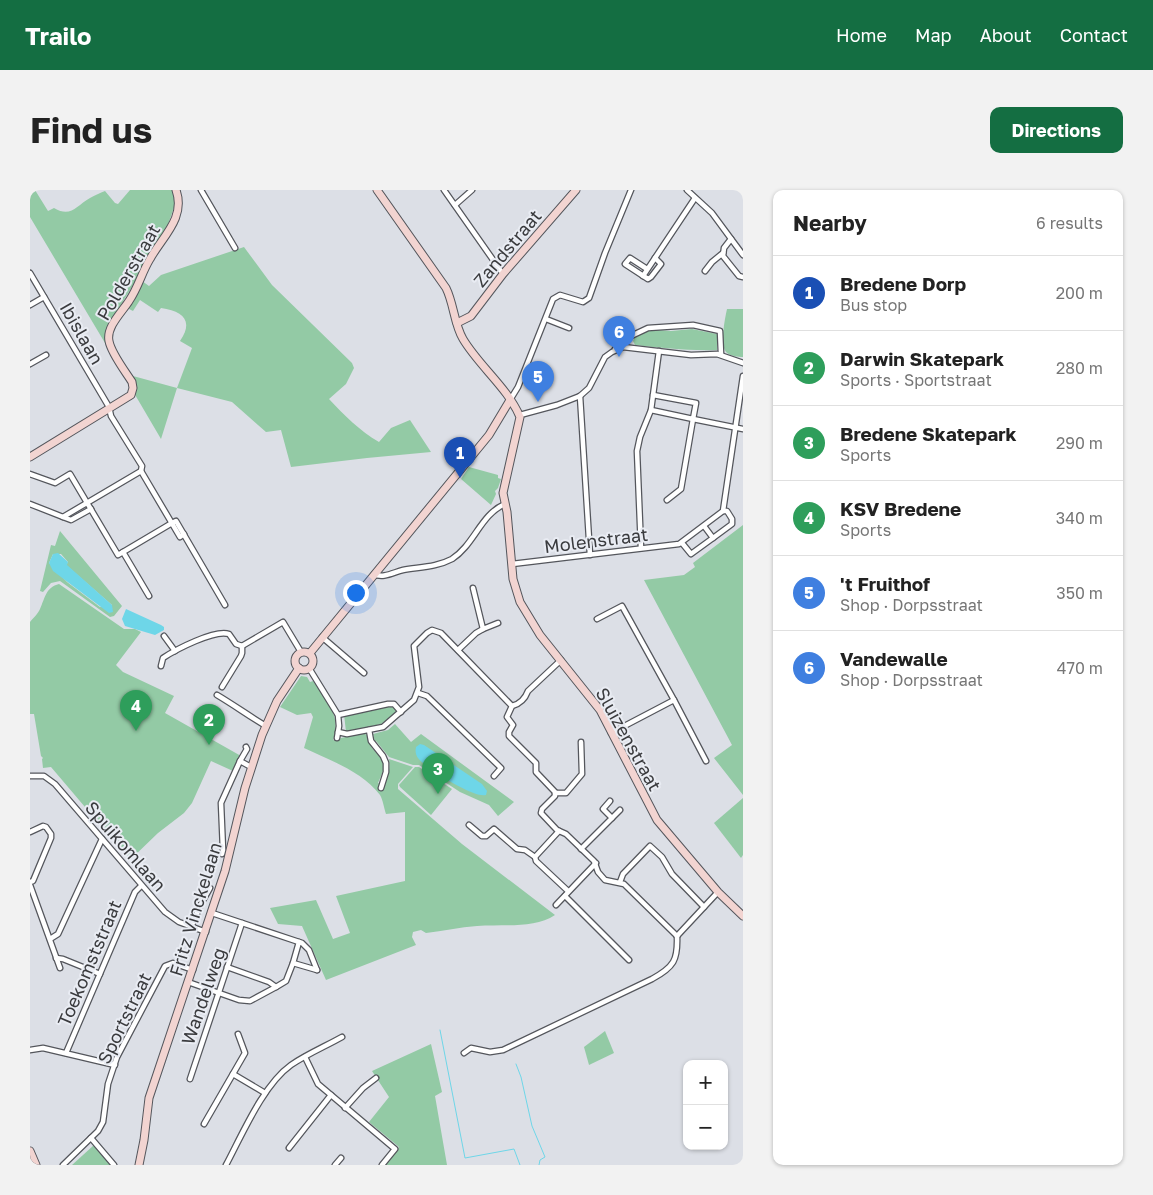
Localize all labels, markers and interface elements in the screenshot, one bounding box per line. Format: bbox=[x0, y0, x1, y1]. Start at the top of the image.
text: Trailo bbox=[25, 21, 91, 50]
text: Home bbox=[836, 24, 887, 46]
text: Map bbox=[915, 24, 952, 46]
text: About bbox=[980, 24, 1032, 46]
text: Contact bbox=[1060, 24, 1128, 46]
button: Directions bbox=[990, 107, 1123, 153]
text: Find us bbox=[30, 109, 152, 151]
street label: Zandstraat bbox=[468, 205, 546, 291]
text: Nearby bbox=[793, 210, 867, 236]
text: 6 results bbox=[1036, 213, 1103, 233]
street label: Polderstraat bbox=[92, 220, 164, 324]
text: Bredene Dorp bbox=[840, 272, 966, 295]
text: 1 bbox=[805, 283, 813, 303]
text: 200 m bbox=[1056, 283, 1103, 303]
text: Bus stop bbox=[840, 295, 907, 315]
street label: Ibislaan bbox=[55, 298, 109, 368]
pin: 6 bbox=[603, 316, 635, 357]
text: Darwin Skatepark bbox=[840, 347, 1004, 370]
text: 2 bbox=[804, 358, 814, 378]
text: 280 m bbox=[1056, 358, 1103, 378]
pin: 5 bbox=[522, 361, 554, 402]
text: Sports · Sportstraat bbox=[840, 370, 992, 390]
text: Bredene Skatepark bbox=[840, 422, 1017, 445]
text: 3 bbox=[804, 433, 814, 453]
text: 290 m bbox=[1056, 433, 1103, 453]
pin: 1 bbox=[444, 437, 476, 478]
text: Sports bbox=[840, 445, 891, 465]
text: KSV Bredene bbox=[840, 497, 961, 520]
text: 4 bbox=[804, 508, 814, 528]
text: 340 m bbox=[1056, 508, 1103, 528]
text: Sports bbox=[840, 520, 891, 540]
street label: Molenstraat bbox=[543, 523, 649, 557]
text: 't Fruithof bbox=[840, 572, 930, 595]
your location bbox=[343, 580, 369, 606]
text: 5 bbox=[804, 583, 814, 603]
text: 350 m bbox=[1056, 583, 1103, 603]
text: Shop · Dorpsstraat bbox=[840, 595, 983, 615]
text: Vandewalle bbox=[840, 647, 948, 670]
text: 6 bbox=[804, 658, 814, 678]
text: 470 m bbox=[1057, 658, 1103, 678]
text: Shop · Dorpsstraat bbox=[840, 670, 983, 690]
street label: Sluizenstraat bbox=[592, 684, 666, 794]
pin: 4 bbox=[120, 690, 152, 731]
pin: 2 bbox=[193, 704, 225, 745]
pin: 3 bbox=[422, 753, 454, 794]
street label: Spuikomlaan bbox=[81, 797, 171, 895]
street label: Fritz Vinckelaan bbox=[164, 839, 226, 979]
street label: Toekomststraat bbox=[53, 897, 125, 1029]
street label: Wandelweg bbox=[176, 945, 230, 1047]
street label: Sportstraat bbox=[92, 969, 156, 1067]
map controls bbox=[683, 1060, 728, 1150]
button: + bbox=[683, 1060, 728, 1105]
button: − bbox=[683, 1105, 728, 1150]

